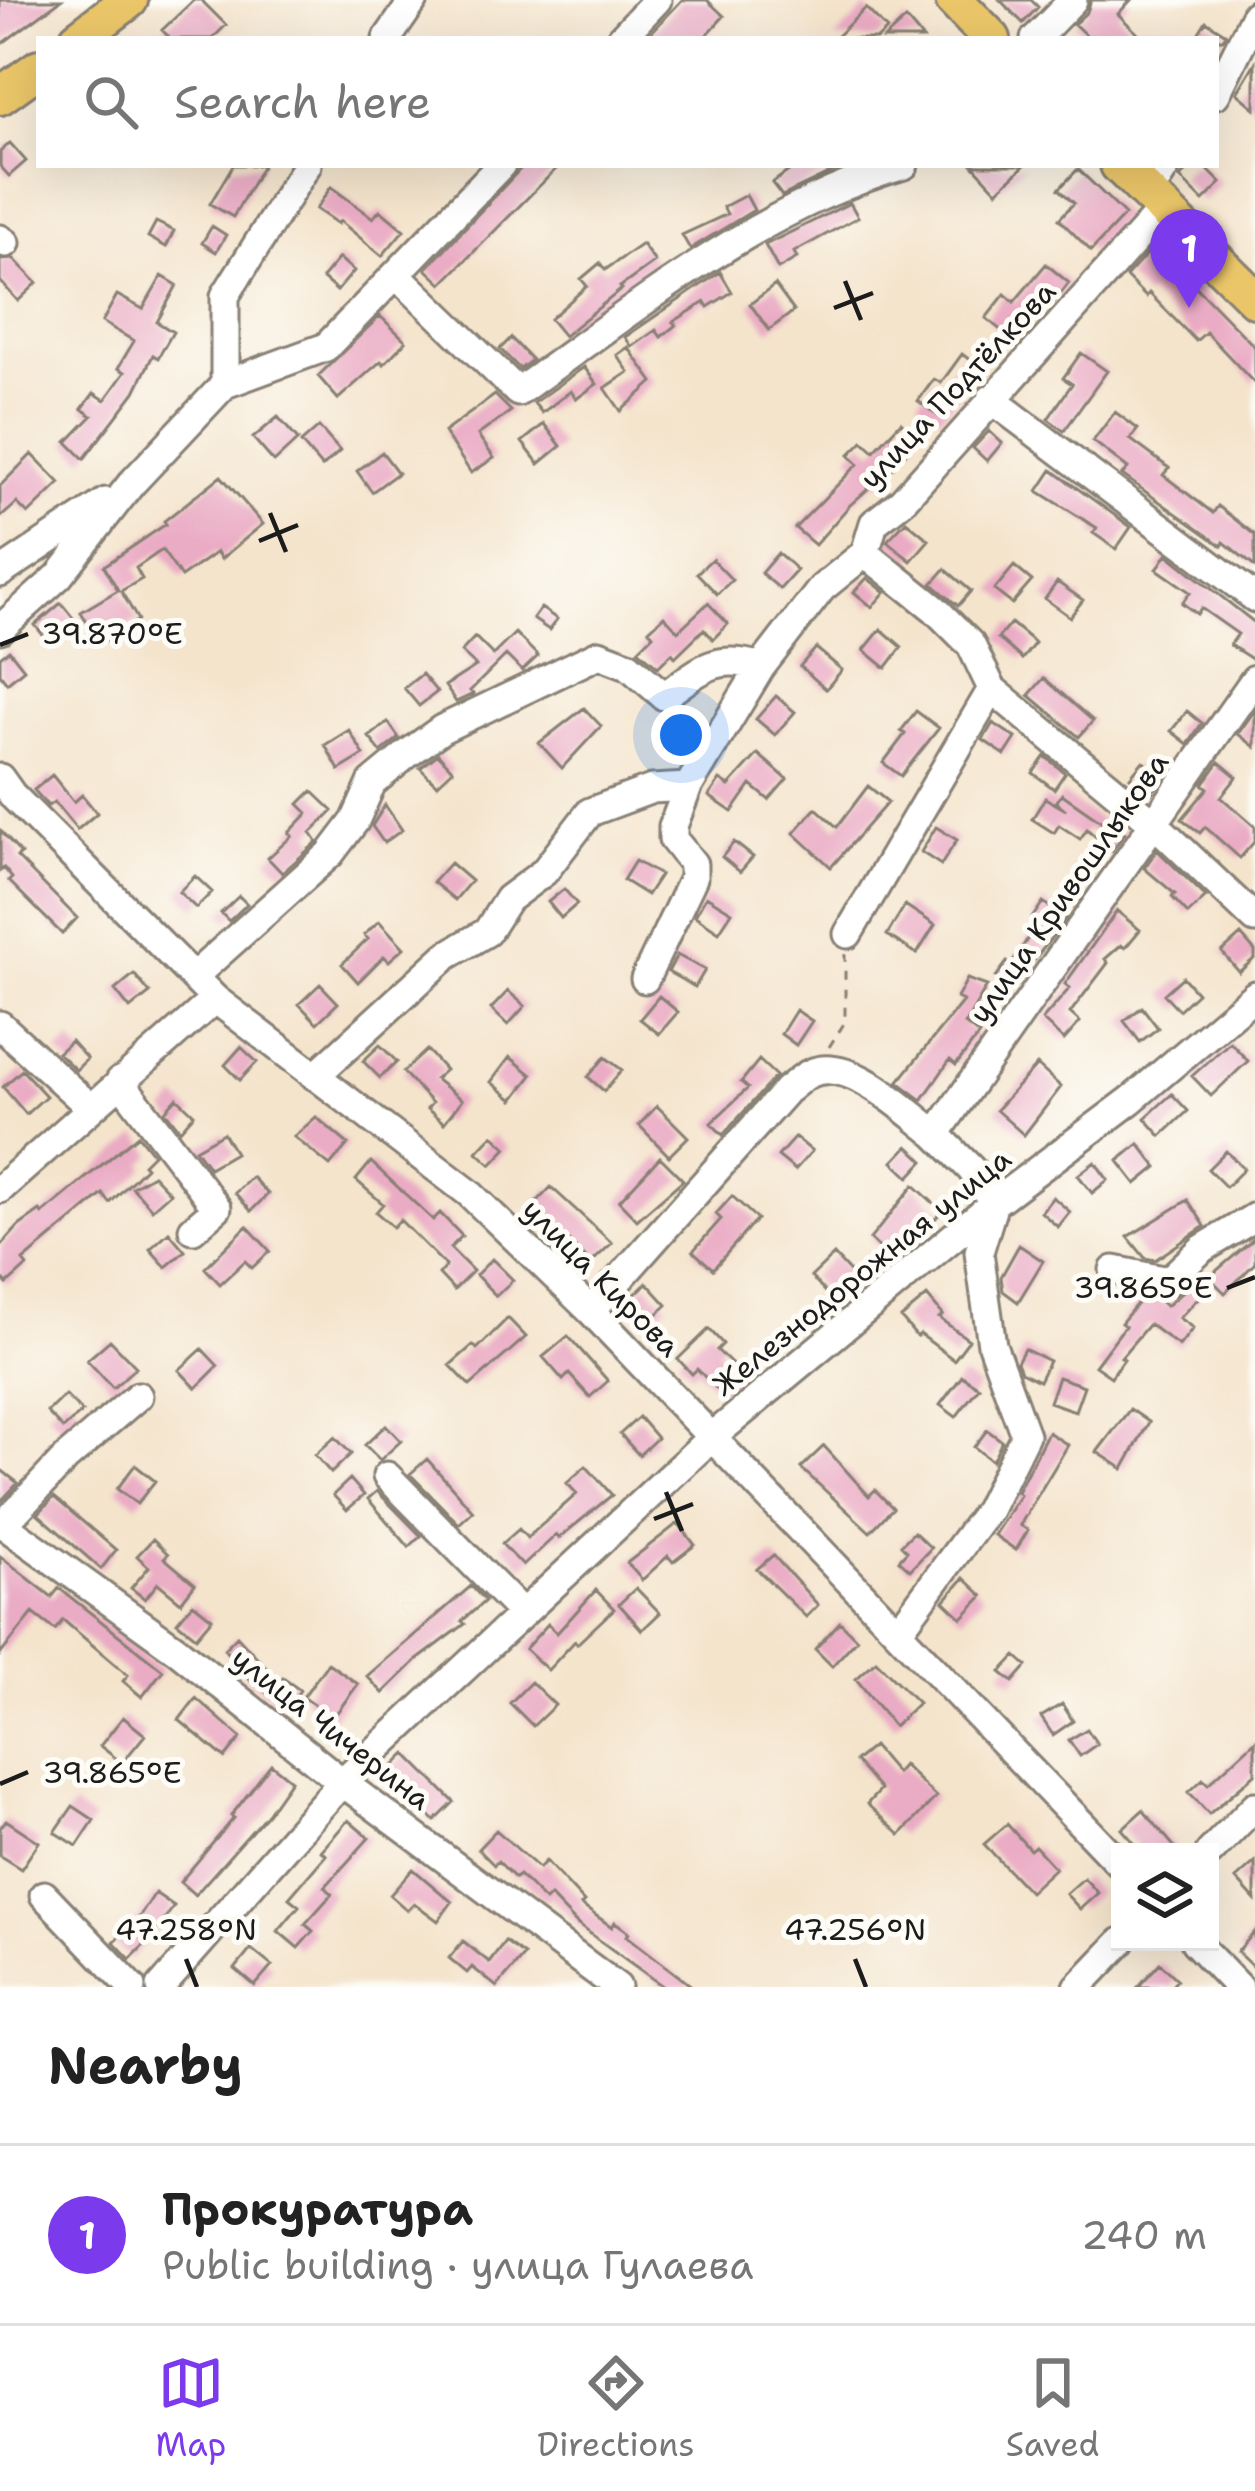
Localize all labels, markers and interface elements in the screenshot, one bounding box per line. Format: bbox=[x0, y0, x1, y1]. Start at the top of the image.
search box bbox=[36, 36, 1219, 168]
icon: search bbox=[78, 69, 144, 135]
text: Search here bbox=[174, 72, 431, 132]
pin: 1 bbox=[1150, 209, 1228, 308]
street label: улица Подтёлкова bbox=[850, 271, 1065, 498]
text: 39.870°E bbox=[41, 613, 183, 654]
your location bbox=[651, 705, 711, 765]
street label: улица Кривошлыкова bbox=[959, 744, 1178, 1032]
street label: Железнодорожная улица bbox=[704, 1138, 1020, 1405]
street label: улица Кирова bbox=[513, 1190, 690, 1366]
text: 39.865°E bbox=[1073, 1267, 1213, 1308]
street label: улица Чичерина bbox=[223, 1638, 440, 1820]
text: 39.865°E bbox=[42, 1752, 182, 1793]
map controls bbox=[1111, 1843, 1219, 1951]
button: layers bbox=[1111, 1843, 1219, 1951]
text: 47.258°N bbox=[115, 1909, 257, 1950]
text: 47.256°N bbox=[784, 1909, 926, 1950]
text: Nearby bbox=[48, 2031, 243, 2099]
text: Прокуратура bbox=[162, 2179, 473, 2239]
text: 1 bbox=[78, 2209, 96, 2261]
text: 240 m bbox=[1081, 2209, 1207, 2261]
text: Public building · улица Гулаева bbox=[162, 2239, 753, 2291]
tab: Map bbox=[156, 2350, 226, 2467]
tab: Directions bbox=[537, 2350, 695, 2467]
tab: Saved bbox=[1006, 2350, 1099, 2467]

